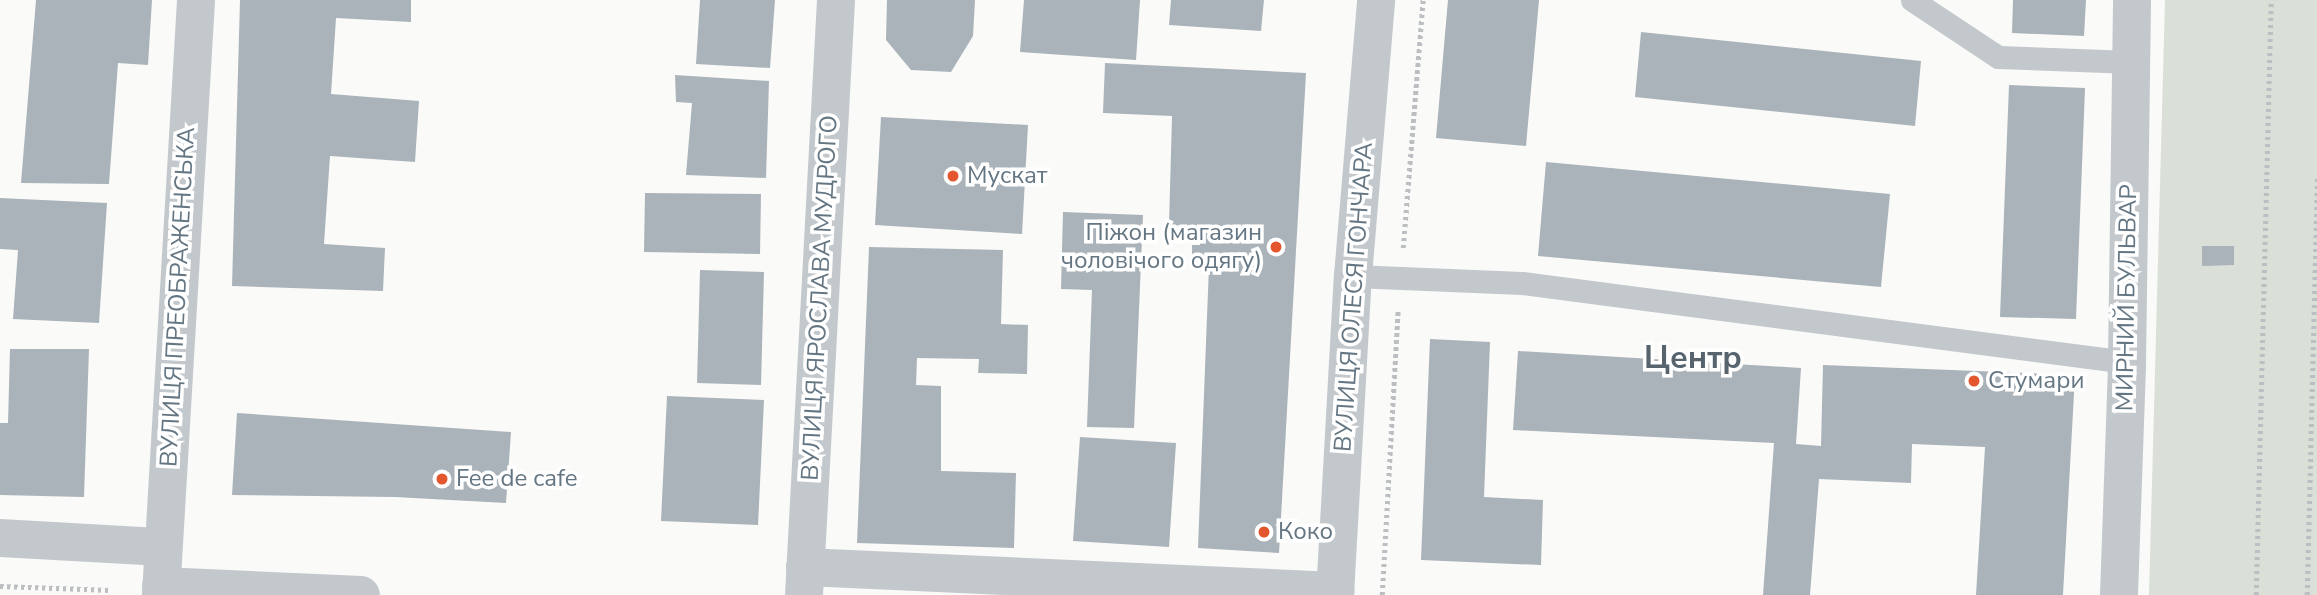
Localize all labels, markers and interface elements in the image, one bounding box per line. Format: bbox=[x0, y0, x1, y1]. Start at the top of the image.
street label: ВУЛИЦЯ ЯРОСЛАВА МУДРОГО bbox=[796, 115, 844, 481]
street label: ВУЛИЦЯ ПРЕОБРАЖЕНСЬКА bbox=[155, 126, 201, 468]
street label: ВУЛИЦЯ ОЛЕСЯ ГОНЧАРА bbox=[1329, 141, 1379, 453]
place label: Мускат bbox=[967, 162, 1048, 190]
marker: Мускат bbox=[945, 168, 961, 184]
street label: МИРНИЙ БУЛЬВАР bbox=[2111, 184, 2143, 412]
place label: Піжон (магазин чоловічого одягу) bbox=[1061, 219, 1262, 275]
marker: Піжон (магазин чоловічого одягу) bbox=[1268, 239, 1284, 255]
district label: Центр bbox=[1644, 339, 1742, 377]
place label: Стумари bbox=[1988, 367, 2084, 395]
marker: Стумари bbox=[1966, 373, 1982, 389]
place label: Fee de cafe bbox=[456, 465, 577, 493]
marker: Fee de cafe bbox=[434, 471, 450, 487]
place label: Коко bbox=[1278, 518, 1333, 546]
marker: Коко bbox=[1256, 524, 1272, 540]

